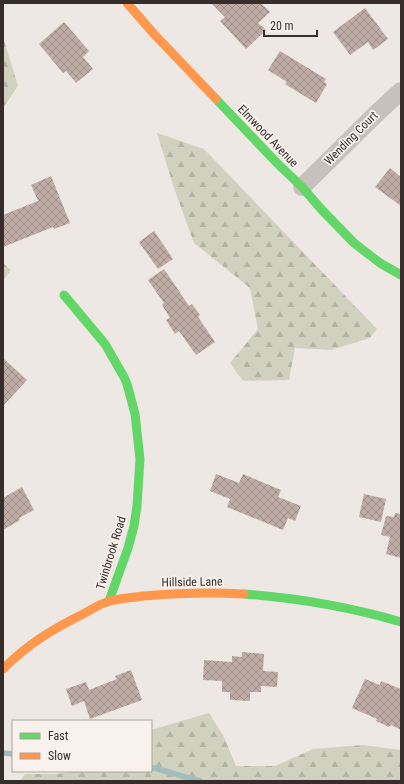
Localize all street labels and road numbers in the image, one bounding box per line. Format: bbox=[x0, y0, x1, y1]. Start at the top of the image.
street label: Elmwood Avenue bbox=[235, 102, 301, 170]
street label: Wending Court bbox=[321, 108, 381, 168]
street label: Twinbrook Road bbox=[93, 515, 129, 591]
street label: Hillside Lane bbox=[161, 574, 223, 590]

